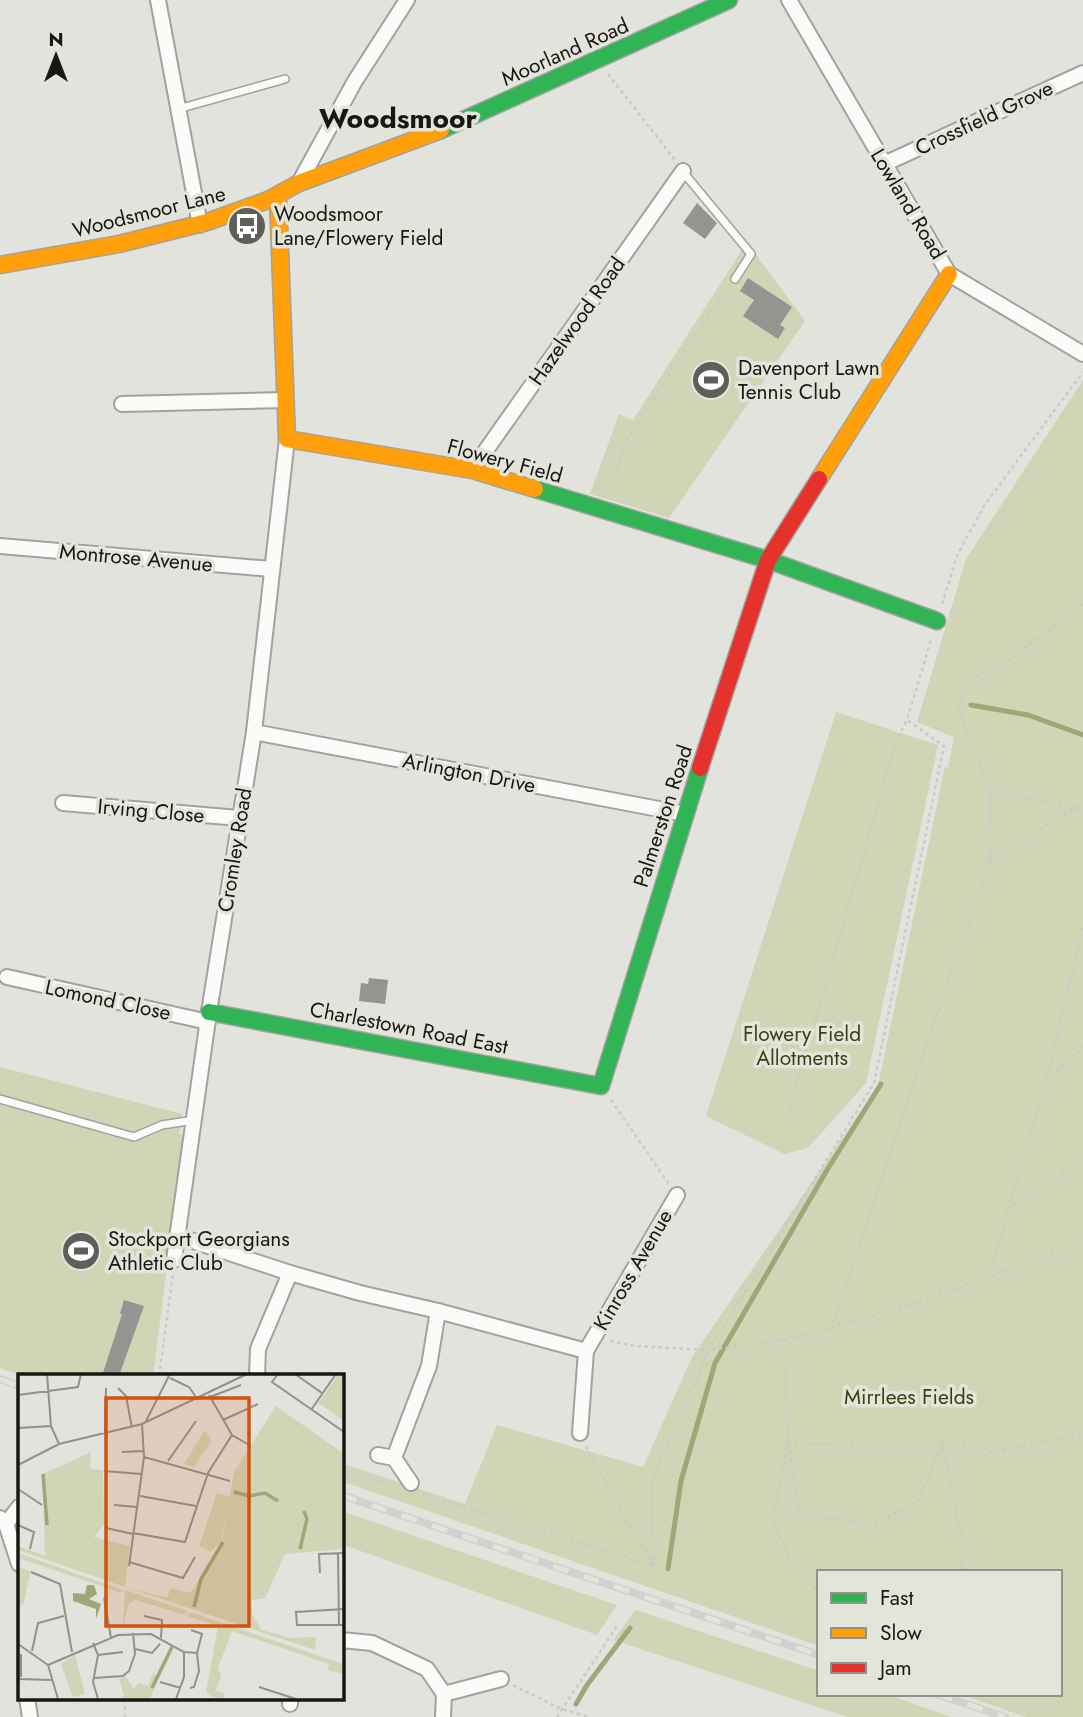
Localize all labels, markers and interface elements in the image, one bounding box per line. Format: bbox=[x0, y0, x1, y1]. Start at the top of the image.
street label: Moorland Road bbox=[496, 11, 634, 93]
north arrow bbox=[21, 21, 91, 91]
text: N bbox=[48, 26, 64, 53]
street label: Crossfield Grove bbox=[910, 73, 1058, 163]
district label: Woodsmoor bbox=[319, 98, 478, 139]
street label: Lowland Road bbox=[863, 143, 953, 265]
street label: Woodsmoor Lane bbox=[69, 178, 229, 246]
place label: Woodsmoor Lane/Flowery Field bbox=[274, 199, 443, 253]
bus stop icon: Woodsmoor Lane/Flowery Field bbox=[226, 205, 268, 247]
street label: Hazelwood Road bbox=[522, 251, 632, 391]
place label: Davenport Lawn Tennis Club bbox=[738, 353, 880, 407]
sports icon: Davenport Lawn Tennis Club bbox=[690, 359, 732, 401]
street label: Flowery Field bbox=[444, 431, 566, 491]
street label: Montrose Avenue bbox=[58, 536, 214, 580]
street label: Palmerston Road bbox=[626, 741, 700, 891]
street label: Arlington Drive bbox=[400, 745, 538, 801]
street label: Cromley Road bbox=[210, 786, 260, 914]
street label: Irving Close bbox=[96, 791, 206, 831]
street label: Lomond Close bbox=[42, 972, 174, 1028]
street label: Charlestown Road East bbox=[307, 994, 511, 1062]
park label: Flowery Field Allotments bbox=[743, 1019, 861, 1073]
street label: Kinross Avenue bbox=[586, 1204, 680, 1336]
place label: Stockport Georgians Athletic Club bbox=[108, 1224, 290, 1278]
sports icon: Stockport Georgians Athletic Club bbox=[60, 1230, 102, 1272]
inset map bbox=[18, 1374, 343, 1700]
park label: Mirrlees Fields bbox=[844, 1382, 974, 1412]
legend bbox=[817, 1570, 1062, 1696]
text: Fast bbox=[880, 1583, 913, 1613]
text: Slow bbox=[880, 1618, 922, 1648]
text: Jam bbox=[877, 1653, 912, 1683]

